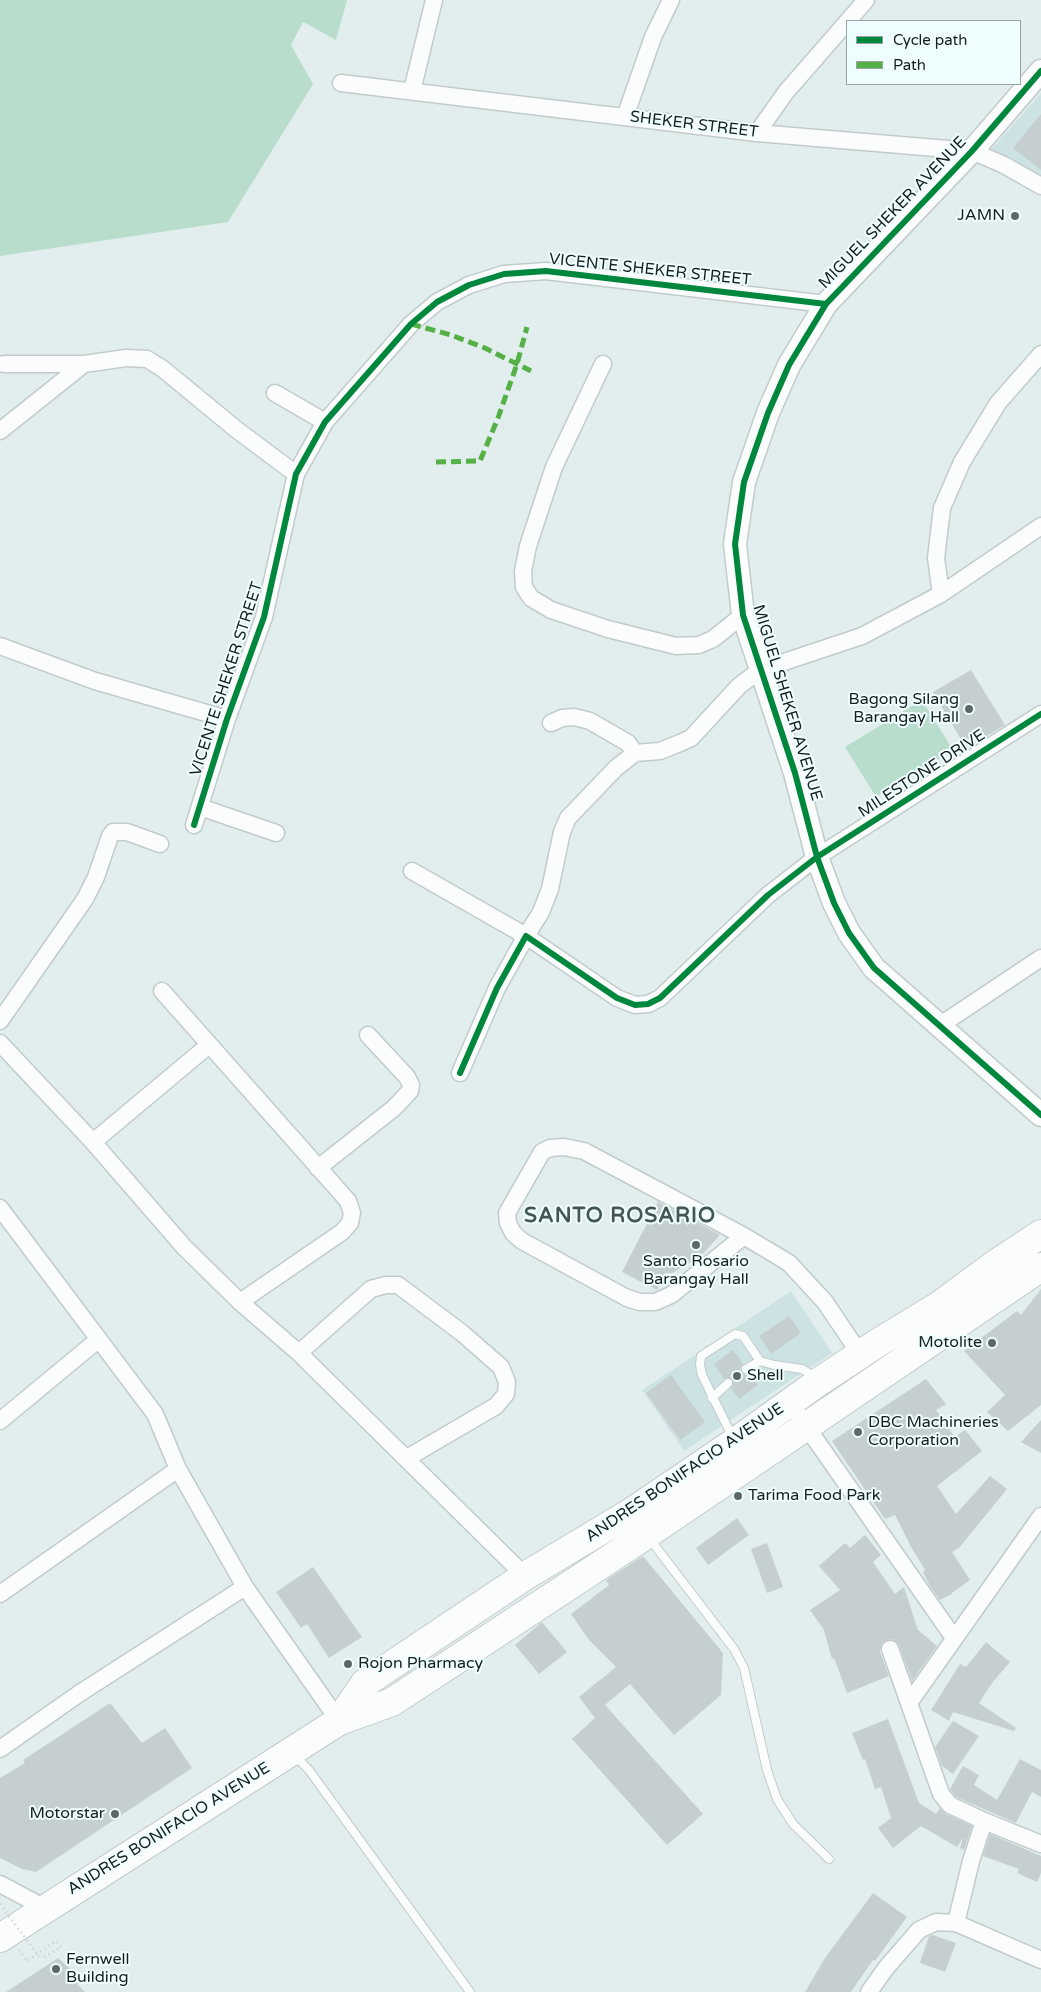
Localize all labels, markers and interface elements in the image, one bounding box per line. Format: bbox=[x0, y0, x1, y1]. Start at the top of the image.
legend bbox=[846, 20, 1021, 85]
text: Cycle path bbox=[893, 31, 967, 49]
text: Path bbox=[893, 56, 926, 74]
street label: SHEKER STREET bbox=[629, 108, 759, 142]
street label: MIGUEL SHEKER AVENUE bbox=[815, 133, 971, 293]
place label: JAMN bbox=[957, 206, 1005, 226]
marker: JAMN bbox=[1009, 210, 1021, 222]
street label: VICENTE SHEKER STREET bbox=[548, 250, 752, 290]
street label: VICENTE SHEKER STREET bbox=[186, 579, 268, 779]
street label: MIGUEL SHEKER AVENUE bbox=[748, 603, 826, 803]
place label: Bagong Silang Barangay Hall bbox=[849, 690, 959, 728]
marker: Bagong Silang Barangay Hall bbox=[963, 703, 975, 715]
street label: MILESTONE DRIVE bbox=[855, 726, 989, 822]
district label: SANTO ROSARIO bbox=[522, 1203, 718, 1229]
marker: Santo Rosario Barangay Hall bbox=[690, 1239, 702, 1251]
place label: Santo Rosario Barangay Hall bbox=[643, 1252, 749, 1290]
place label: Motolite bbox=[918, 1333, 982, 1353]
marker: Motolite bbox=[986, 1337, 998, 1349]
place label: Shell bbox=[747, 1366, 783, 1386]
marker: Shell bbox=[731, 1370, 743, 1382]
street label: ANDRES BONIFACIO AVENUE bbox=[582, 1399, 788, 1547]
place label: DBC Machineries Corporation bbox=[868, 1413, 999, 1451]
marker: DBC Machineries Corporation bbox=[852, 1426, 864, 1438]
place label: Tarima Food Park bbox=[748, 1486, 880, 1506]
marker: Tarima Food Park bbox=[732, 1490, 744, 1502]
place label: Rojon Pharmacy bbox=[358, 1654, 483, 1674]
marker: Rojon Pharmacy bbox=[342, 1658, 354, 1670]
street label: ANDRES BONIFACIO AVENUE bbox=[64, 1759, 274, 1899]
place label: Motorstar bbox=[29, 1804, 105, 1824]
marker: Motorstar bbox=[109, 1808, 121, 1820]
place label: Fernwell Building bbox=[66, 1950, 129, 1988]
marker: Fernwell Building bbox=[50, 1963, 62, 1975]

